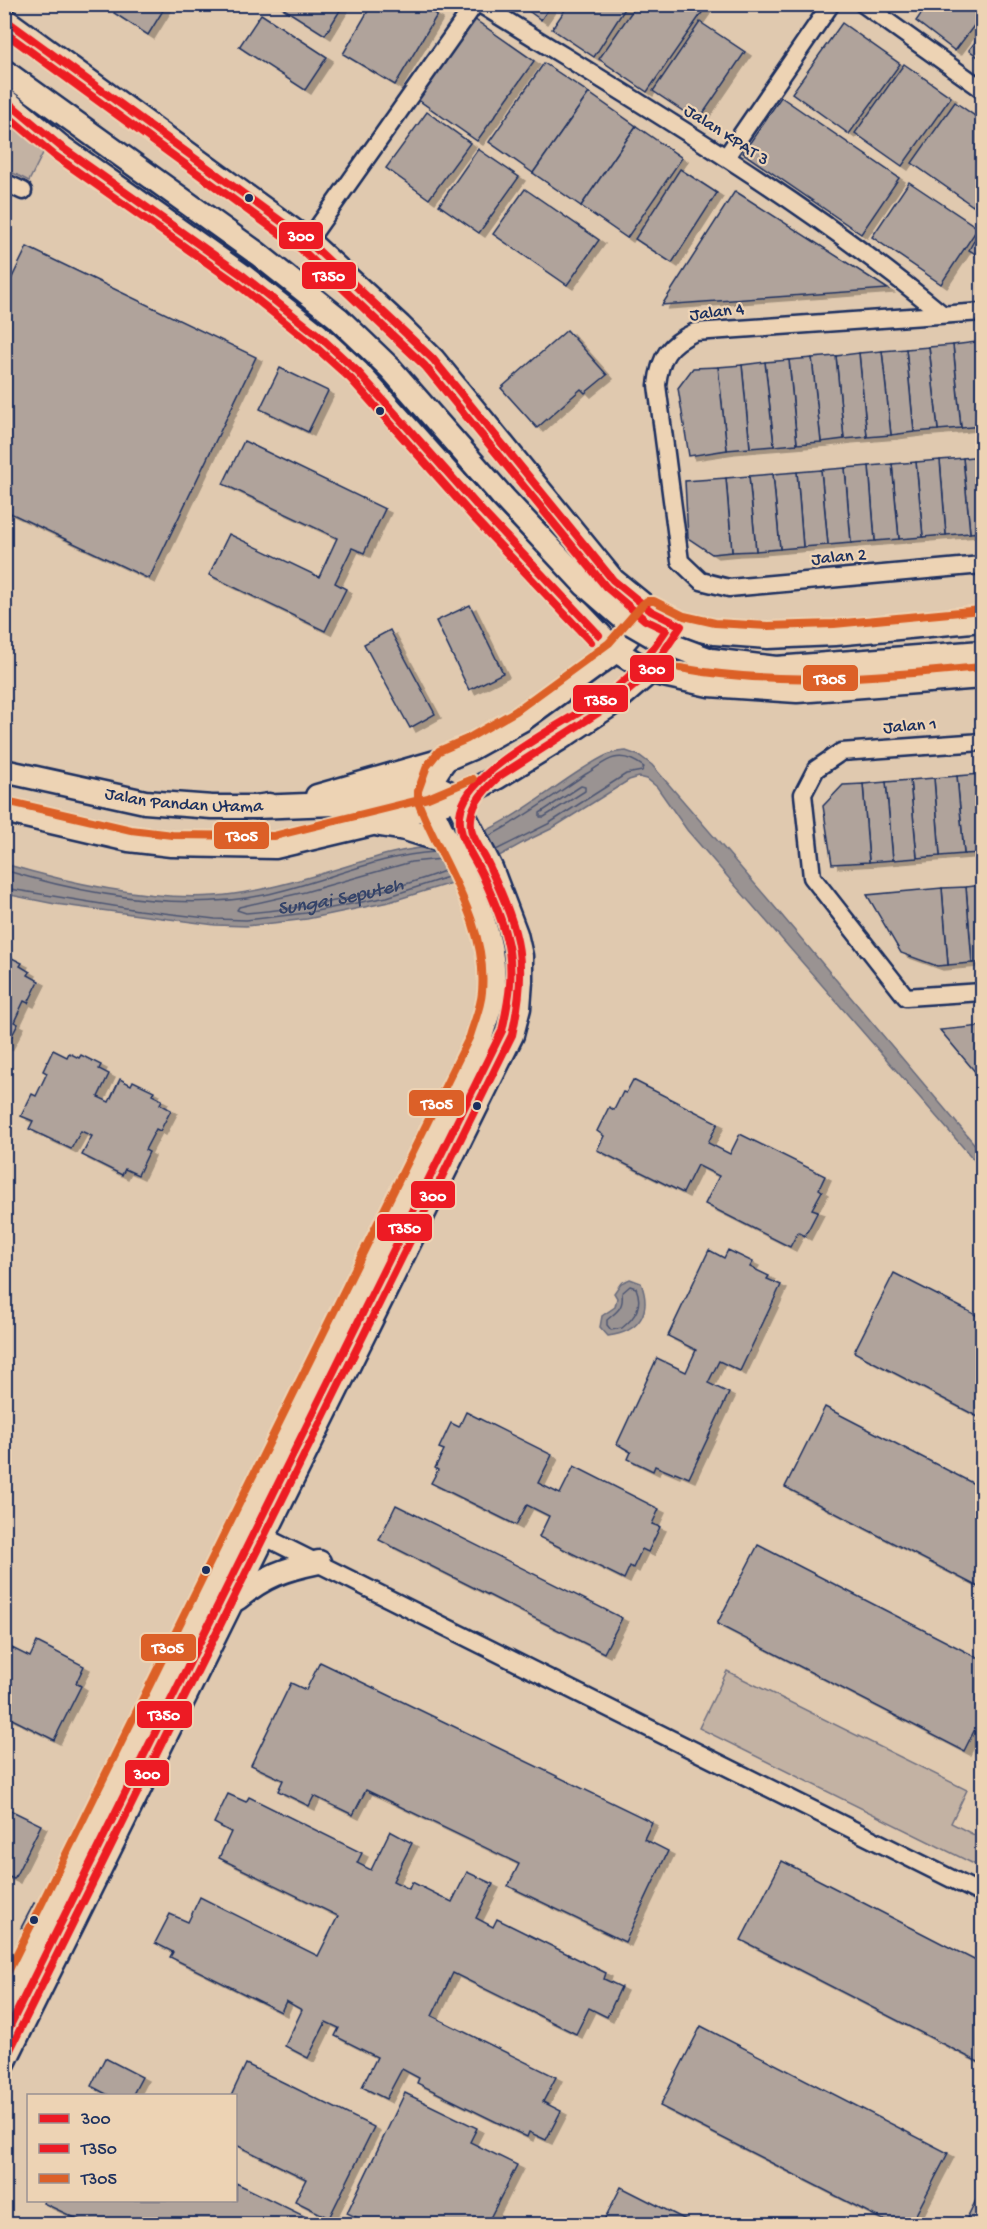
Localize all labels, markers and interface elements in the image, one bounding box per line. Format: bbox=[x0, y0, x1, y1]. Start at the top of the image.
street label: Jalan KPAT 3 bbox=[679, 101, 773, 171]
unlabelled marker bbox=[243, 192, 255, 204]
line badge: 300 bbox=[278, 221, 324, 250]
text: 300 bbox=[287, 229, 314, 248]
line badge: T350 bbox=[301, 261, 357, 290]
text: T350 bbox=[311, 269, 345, 288]
street label: Jalan 4 bbox=[689, 299, 746, 327]
unlabelled marker bbox=[374, 405, 386, 417]
street label: Jalan 2 bbox=[811, 545, 868, 571]
line badge: 300 bbox=[629, 654, 675, 683]
text: 300 bbox=[638, 662, 665, 681]
line badge: T305 bbox=[802, 664, 859, 692]
text: T305 bbox=[812, 672, 847, 691]
line badge: T350 bbox=[572, 684, 629, 713]
text: T350 bbox=[583, 693, 617, 712]
street label: Jalan 1 bbox=[883, 715, 937, 739]
street label: Jalan Pandan Utama bbox=[103, 783, 265, 818]
line badge: T305 bbox=[213, 821, 270, 850]
text: T305 bbox=[224, 829, 259, 848]
water label: Sungai Seputeh bbox=[276, 874, 406, 921]
line badge: T305 bbox=[408, 1089, 465, 1117]
text: T305 bbox=[419, 1097, 454, 1116]
unlabelled marker bbox=[471, 1100, 483, 1112]
line badge: 300 bbox=[410, 1180, 456, 1209]
text: 300 bbox=[419, 1189, 446, 1208]
line badge: T350 bbox=[376, 1213, 433, 1242]
text: T350 bbox=[387, 1221, 421, 1240]
unlabelled marker bbox=[200, 1564, 212, 1576]
line badge: T305 bbox=[140, 1633, 197, 1662]
text: T305 bbox=[150, 1641, 185, 1660]
line badge: T350 bbox=[136, 1700, 193, 1729]
text: T350 bbox=[146, 1708, 180, 1727]
line badge: 300 bbox=[124, 1759, 170, 1787]
text: 300 bbox=[133, 1767, 160, 1786]
unlabelled marker bbox=[28, 1914, 40, 1926]
legend bbox=[27, 2094, 237, 2202]
text: 300 bbox=[80, 2110, 111, 2131]
text: T350 bbox=[80, 2140, 117, 2161]
text: T305 bbox=[80, 2170, 117, 2191]

